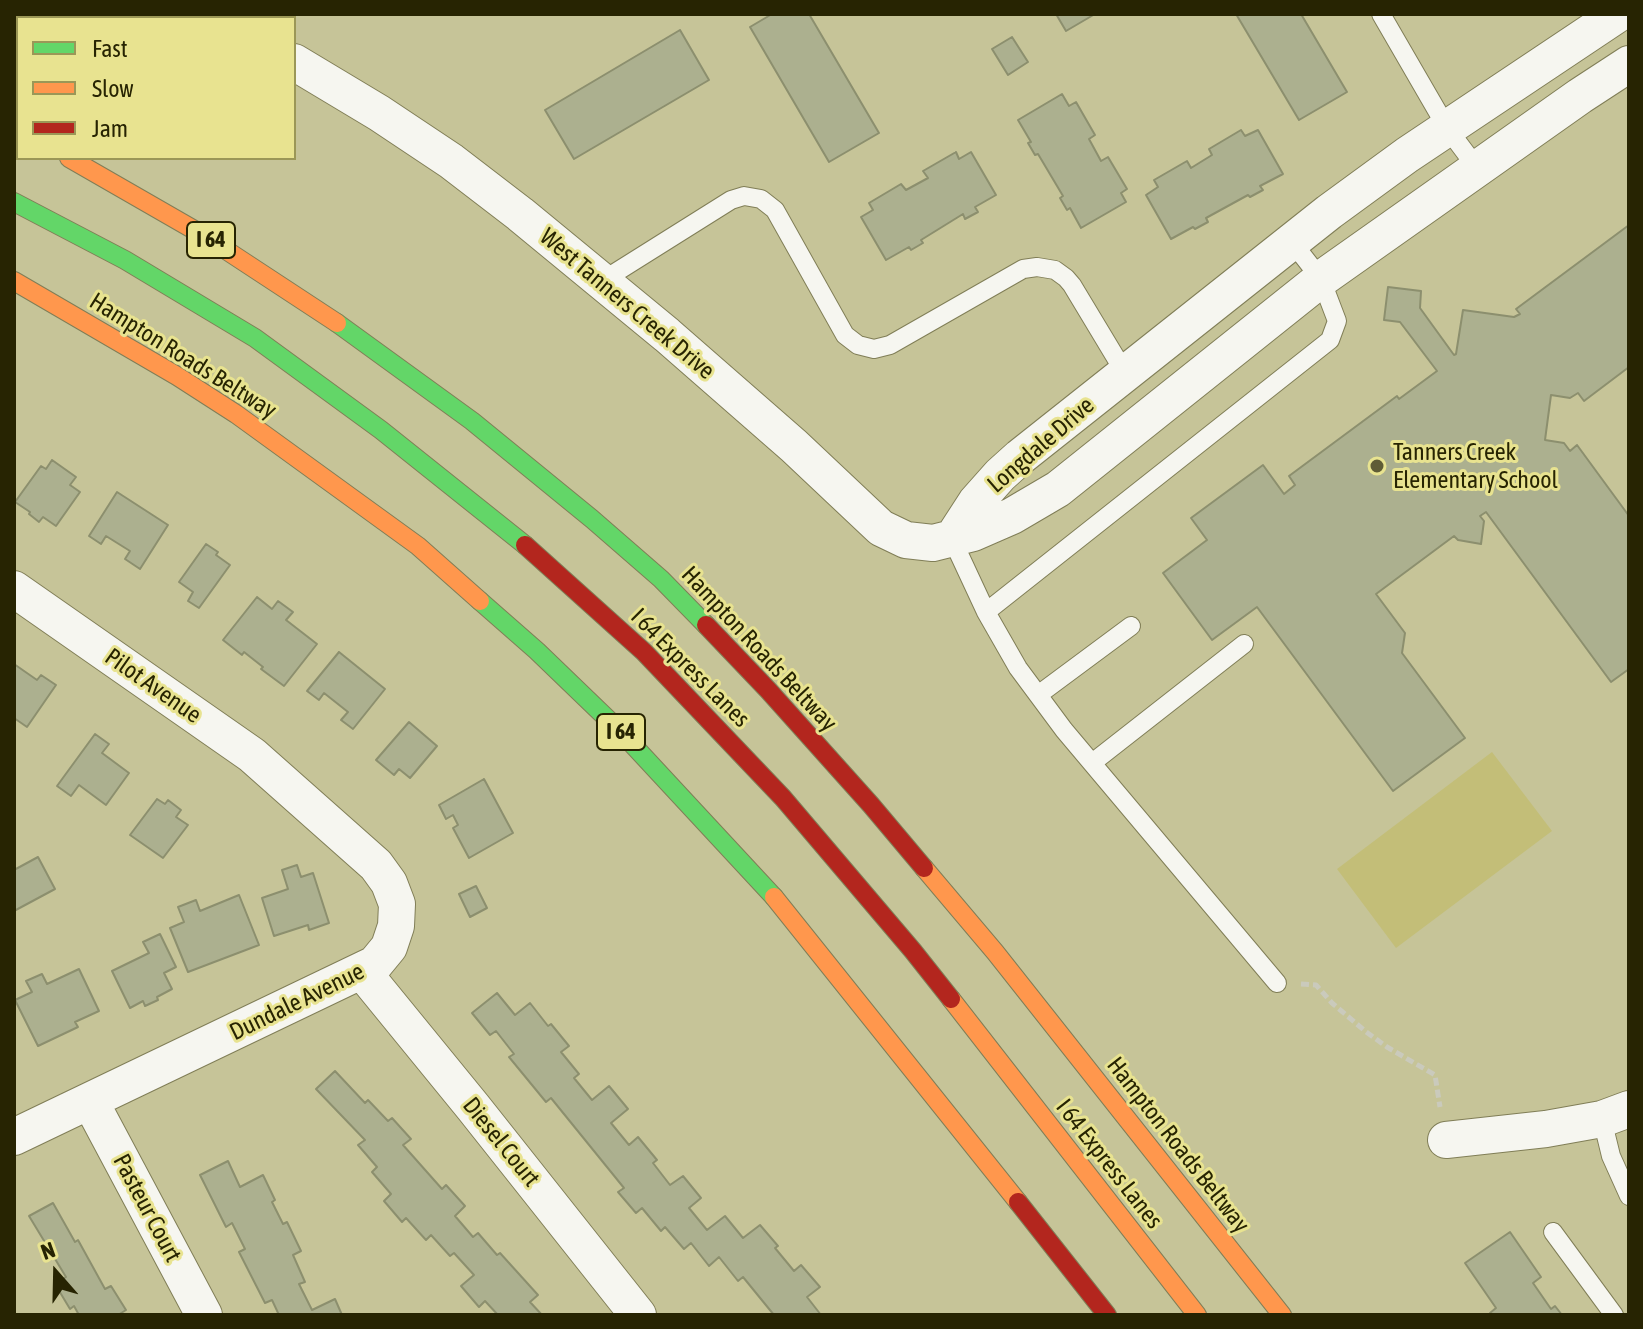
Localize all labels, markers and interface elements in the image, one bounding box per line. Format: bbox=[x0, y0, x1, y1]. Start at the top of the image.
legend bbox=[16, 16, 296, 160]
text: Fast bbox=[92, 35, 128, 62]
text: Slow bbox=[92, 75, 134, 102]
text: Jam bbox=[92, 115, 128, 142]
road number: I 64 bbox=[187, 222, 235, 258]
street label: West Tanners Creek Drive bbox=[534, 222, 720, 386]
street label: Hampton Roads Beltway bbox=[84, 287, 282, 425]
street label: Longdale Drive bbox=[982, 391, 1100, 499]
place label: Tanners Creek Elementary School bbox=[1393, 438, 1558, 494]
marker: Tanners Creek Elementary School bbox=[1368, 457, 1386, 475]
street label: Hampton Roads Beltway bbox=[675, 561, 843, 737]
street label: I 64 Express Lanes bbox=[625, 603, 755, 733]
street label: Pilot Avenue bbox=[99, 642, 207, 730]
road number: I 64 bbox=[597, 714, 645, 750]
street label: Dundale Avenue bbox=[225, 957, 369, 1047]
street label: Hampton Roads Beltway bbox=[1101, 1051, 1255, 1239]
street label: Diesel Court bbox=[456, 1092, 546, 1192]
street label: I 64 Express Lanes bbox=[1050, 1094, 1168, 1234]
street label: Pasteur Court bbox=[107, 1149, 187, 1267]
north arrow bbox=[16, 1233, 96, 1313]
text: N bbox=[37, 1236, 58, 1265]

